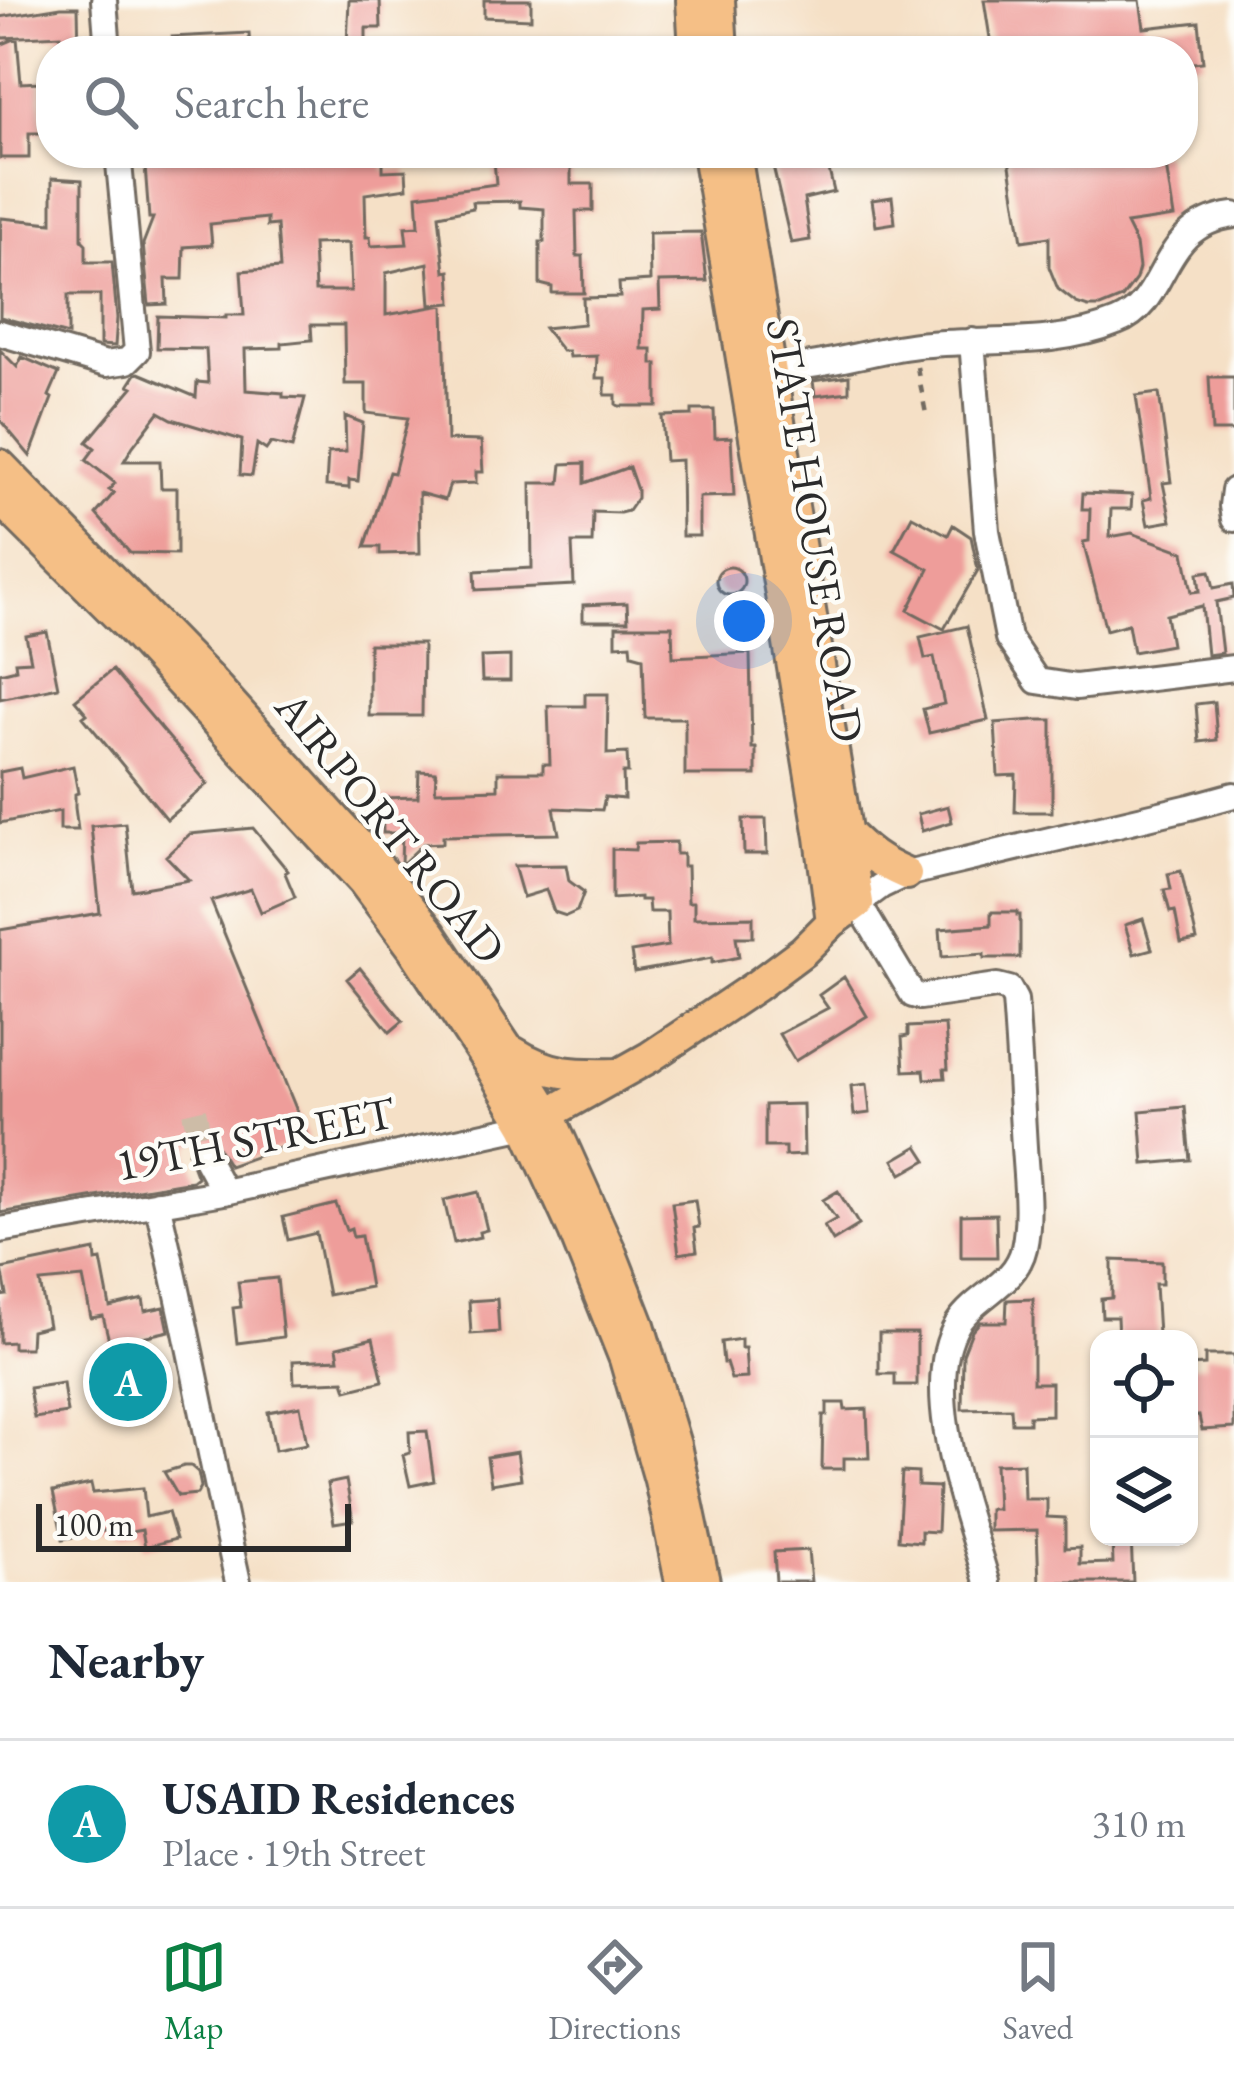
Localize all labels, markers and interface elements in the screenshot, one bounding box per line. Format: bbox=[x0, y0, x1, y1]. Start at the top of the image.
search box bbox=[36, 36, 1198, 168]
icon: search bbox=[78, 69, 144, 135]
text: Search here bbox=[174, 73, 369, 131]
street label: STATE HOUSE ROAD bbox=[754, 314, 878, 746]
your location bbox=[714, 591, 774, 651]
street label: AIRPORT ROAD bbox=[263, 678, 519, 975]
street label: 19TH STREET bbox=[111, 1082, 400, 1193]
map controls bbox=[1090, 1330, 1198, 1546]
button: locate bbox=[1090, 1330, 1198, 1438]
pin: A bbox=[89, 1337, 167, 1427]
button: layers bbox=[1090, 1438, 1198, 1546]
scale bar bbox=[36, 1498, 351, 1551]
text: 100 m bbox=[54, 1503, 134, 1546]
text: Nearby bbox=[48, 1627, 204, 1693]
text: USAID Residences bbox=[162, 1769, 515, 1827]
text: A bbox=[73, 1798, 101, 1849]
text: 310 m bbox=[1092, 1798, 1186, 1849]
text: Place · 19th Street bbox=[162, 1827, 425, 1878]
tab: Map bbox=[161, 1934, 227, 2049]
tab: Directions bbox=[548, 1934, 681, 2049]
tab: Saved bbox=[1003, 1934, 1073, 2049]

